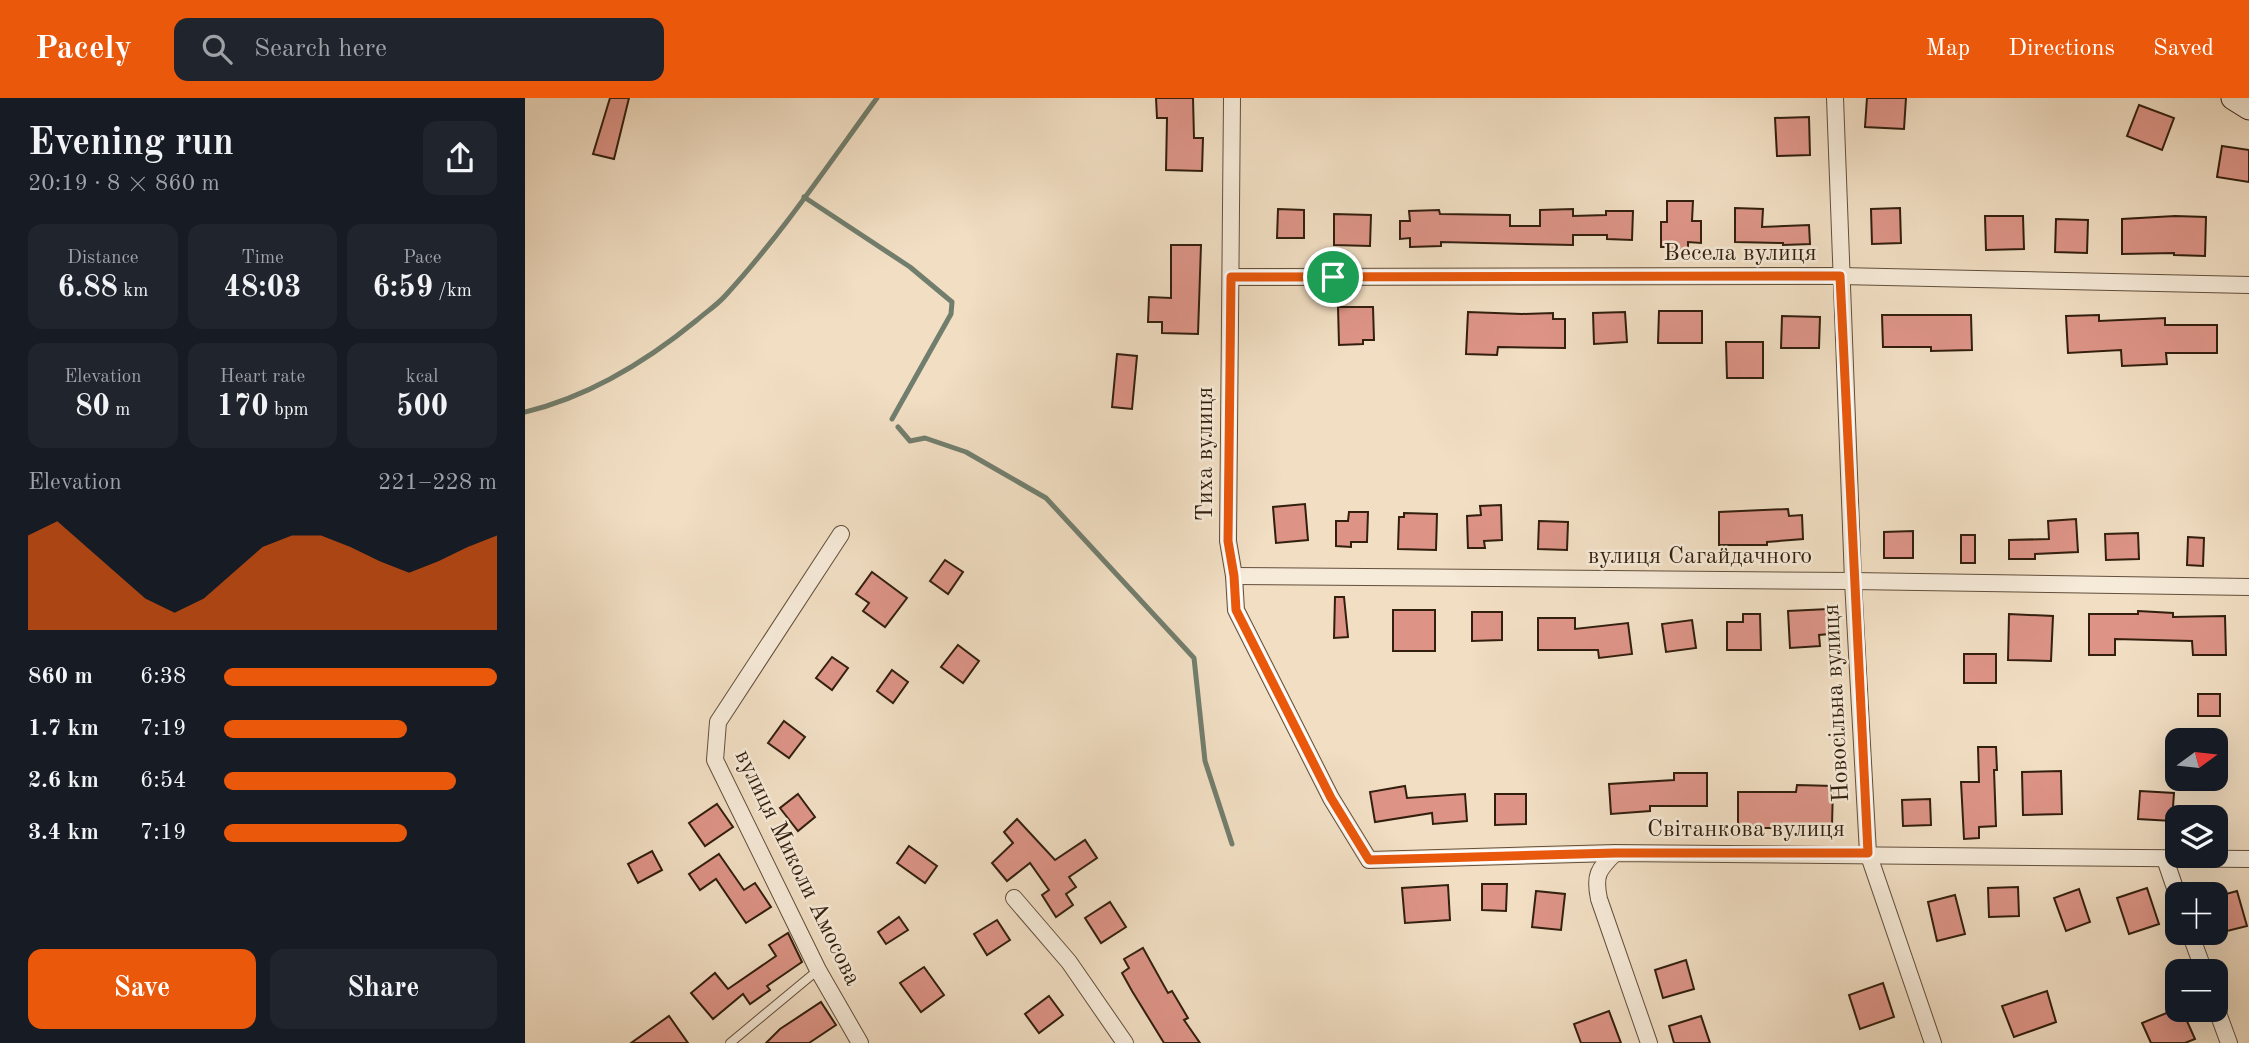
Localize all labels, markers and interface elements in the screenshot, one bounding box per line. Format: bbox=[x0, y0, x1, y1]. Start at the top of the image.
search box bbox=[174, 18, 664, 81]
icon: search bbox=[198, 30, 236, 68]
text: Pacely bbox=[35, 33, 132, 66]
text: Search here bbox=[254, 36, 387, 62]
text: Map bbox=[1926, 37, 1970, 61]
text: Directions bbox=[2008, 37, 2115, 61]
text: Saved bbox=[2153, 37, 2214, 61]
button: share bbox=[423, 121, 497, 195]
text: Evening run bbox=[28, 125, 234, 163]
text: 20:19 · 8 × 860 m bbox=[28, 172, 220, 195]
street label: Весела вулиця bbox=[1663, 242, 1817, 266]
pin bbox=[1303, 247, 1363, 307]
text: Distance bbox=[67, 249, 139, 268]
text: Time bbox=[241, 249, 284, 268]
text: Pace bbox=[403, 249, 441, 268]
icon: arrive bbox=[1314, 258, 1352, 296]
text: 6.88 bbox=[57, 273, 118, 303]
text: 48:03 bbox=[223, 273, 301, 303]
text: 6:59 bbox=[372, 273, 433, 303]
text: km bbox=[118, 282, 148, 301]
text: /km bbox=[433, 282, 472, 301]
text: Elevation bbox=[64, 368, 141, 387]
text: Heart rate bbox=[220, 368, 305, 387]
text: kcal bbox=[406, 368, 439, 387]
street label: Тиха вулиця bbox=[1194, 387, 1218, 521]
text: 80 bbox=[75, 392, 110, 422]
text: 170 bbox=[216, 392, 269, 422]
text: 500 bbox=[396, 392, 448, 422]
text: m bbox=[110, 401, 130, 420]
text: bpm bbox=[269, 401, 309, 420]
text: Elevation bbox=[28, 471, 122, 494]
text: 221–228 m bbox=[378, 471, 497, 494]
street label: вулиця Сагайдачного bbox=[1588, 545, 1812, 569]
street label: Новосільна вулиця bbox=[1820, 603, 1854, 803]
text: 860 m bbox=[28, 665, 93, 688]
text: 6:38 bbox=[140, 665, 186, 688]
text: 1.7 km bbox=[28, 717, 99, 740]
text: 7:19 bbox=[140, 717, 186, 740]
north arrow bbox=[2165, 728, 2228, 791]
map controls bbox=[2165, 728, 2228, 1022]
street label: вулиця Миколи Амосова bbox=[729, 746, 865, 990]
text: 2.6 km bbox=[28, 769, 99, 792]
text: 6:54 bbox=[140, 769, 186, 792]
button: layers bbox=[2165, 805, 2228, 868]
street label: Світанкова вулиця bbox=[1647, 818, 1845, 842]
text: 3.4 km bbox=[28, 821, 99, 844]
text: 7:19 bbox=[140, 821, 186, 844]
button: + bbox=[2165, 882, 2228, 945]
button: Save bbox=[28, 949, 256, 1029]
button: Share bbox=[270, 949, 497, 1029]
button: − bbox=[2165, 959, 2228, 1022]

